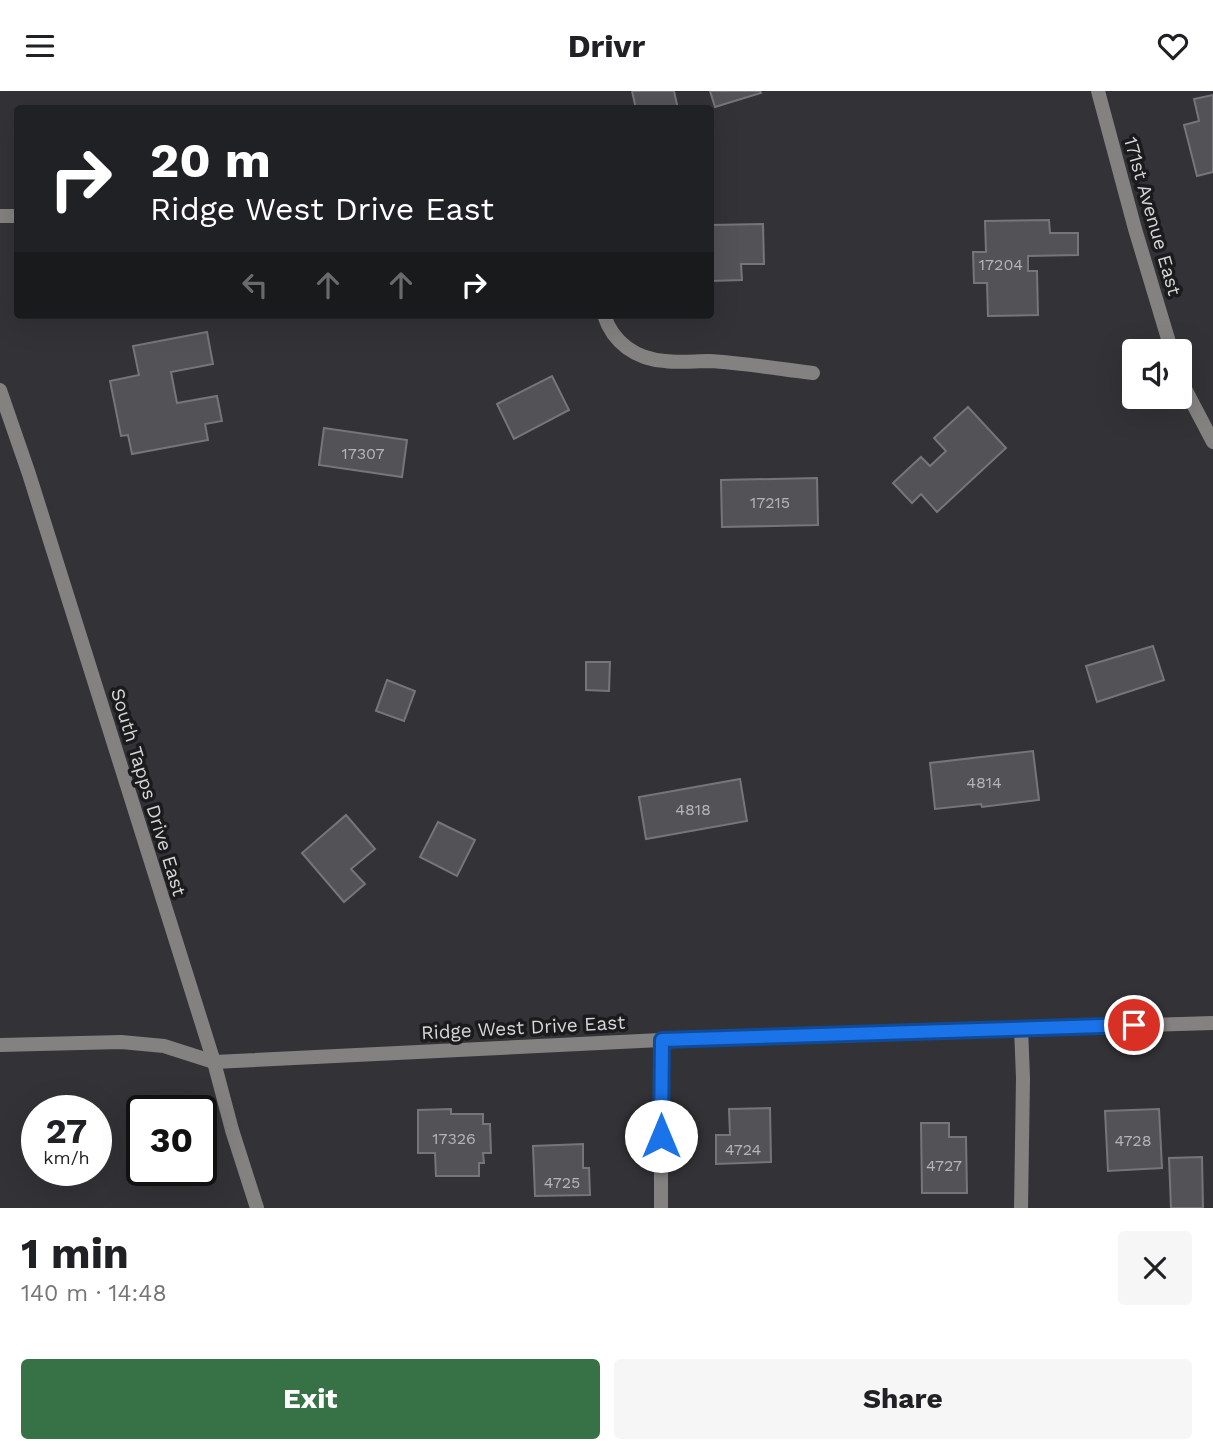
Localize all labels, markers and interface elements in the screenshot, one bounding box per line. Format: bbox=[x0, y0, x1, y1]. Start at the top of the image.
icon: menu bbox=[21, 27, 59, 65]
text: Drivr bbox=[568, 27, 645, 65]
icon: heart bbox=[1154, 27, 1192, 65]
text: 20 m bbox=[150, 131, 271, 189]
icon: right bbox=[35, 133, 126, 224]
street label: 171st Avenue East bbox=[1119, 134, 1186, 298]
text: Ridge West Drive East bbox=[150, 190, 494, 228]
house number: 17204 bbox=[979, 255, 1023, 274]
icon: left bbox=[236, 266, 274, 304]
icon: ahead bbox=[309, 266, 347, 304]
icon: ahead bbox=[382, 266, 420, 304]
icon: right bbox=[455, 266, 493, 304]
map controls bbox=[1122, 339, 1192, 409]
button: sound bbox=[1122, 339, 1192, 409]
house number: 17307 bbox=[341, 444, 385, 463]
house number: 17215 bbox=[750, 493, 790, 512]
street label: South Tapps Drive East bbox=[106, 685, 191, 899]
house number: 4814 bbox=[966, 773, 1002, 792]
house number: 4818 bbox=[675, 800, 711, 819]
pin bbox=[1104, 995, 1164, 1055]
icon: arrive bbox=[1115, 1006, 1153, 1044]
street label: Ridge West Drive East bbox=[420, 1011, 626, 1044]
speed limit sign: 30 bbox=[126, 1095, 217, 1186]
position arrow bbox=[624, 1099, 698, 1173]
text: 27 bbox=[46, 1110, 87, 1152]
house number: 17326 bbox=[432, 1129, 476, 1148]
house number: 4728 bbox=[1114, 1131, 1152, 1150]
house number: 4724 bbox=[725, 1140, 762, 1159]
text: km/h bbox=[43, 1147, 90, 1168]
house number: 4727 bbox=[926, 1156, 962, 1175]
house number: 4725 bbox=[544, 1173, 580, 1192]
text: 1 min bbox=[21, 1229, 129, 1278]
button: close bbox=[1118, 1231, 1192, 1305]
text: 140 m · 14:48 bbox=[21, 1280, 167, 1307]
button: Exit bbox=[21, 1359, 600, 1439]
button: Share bbox=[614, 1359, 1192, 1439]

